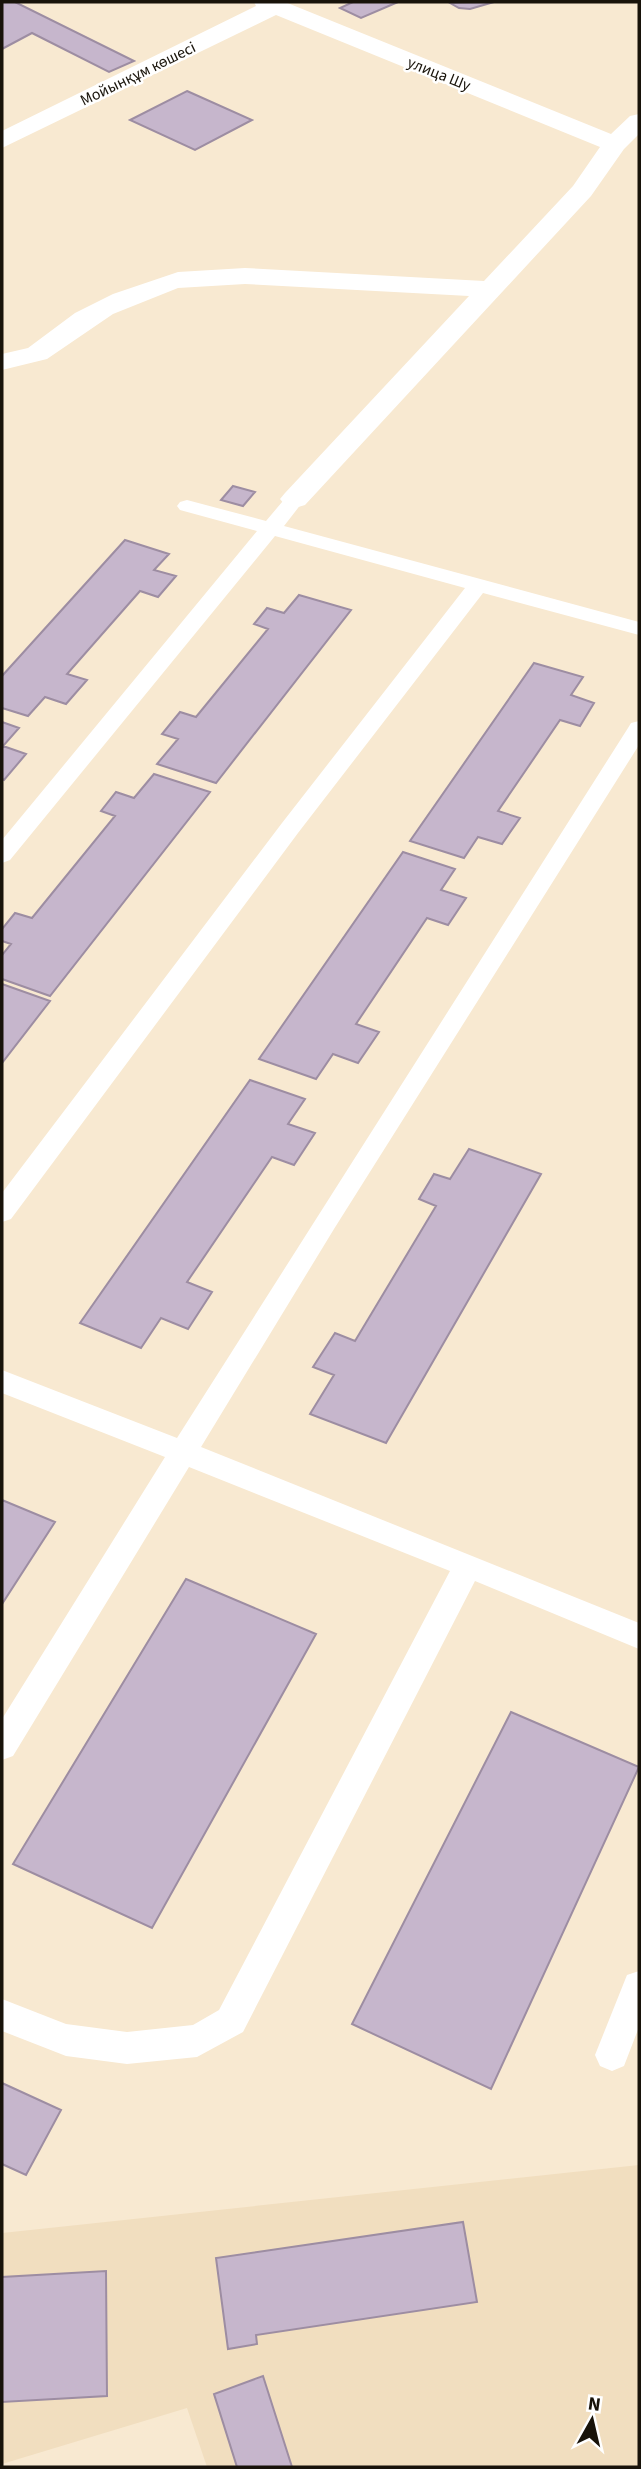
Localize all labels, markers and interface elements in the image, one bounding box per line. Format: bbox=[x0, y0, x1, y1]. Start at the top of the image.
street label: Мойынқұм көшесі bbox=[77, 37, 199, 111]
street label: улица Шу bbox=[404, 51, 475, 97]
north arrow bbox=[557, 2385, 627, 2455]
text: N bbox=[586, 2390, 602, 2419]

